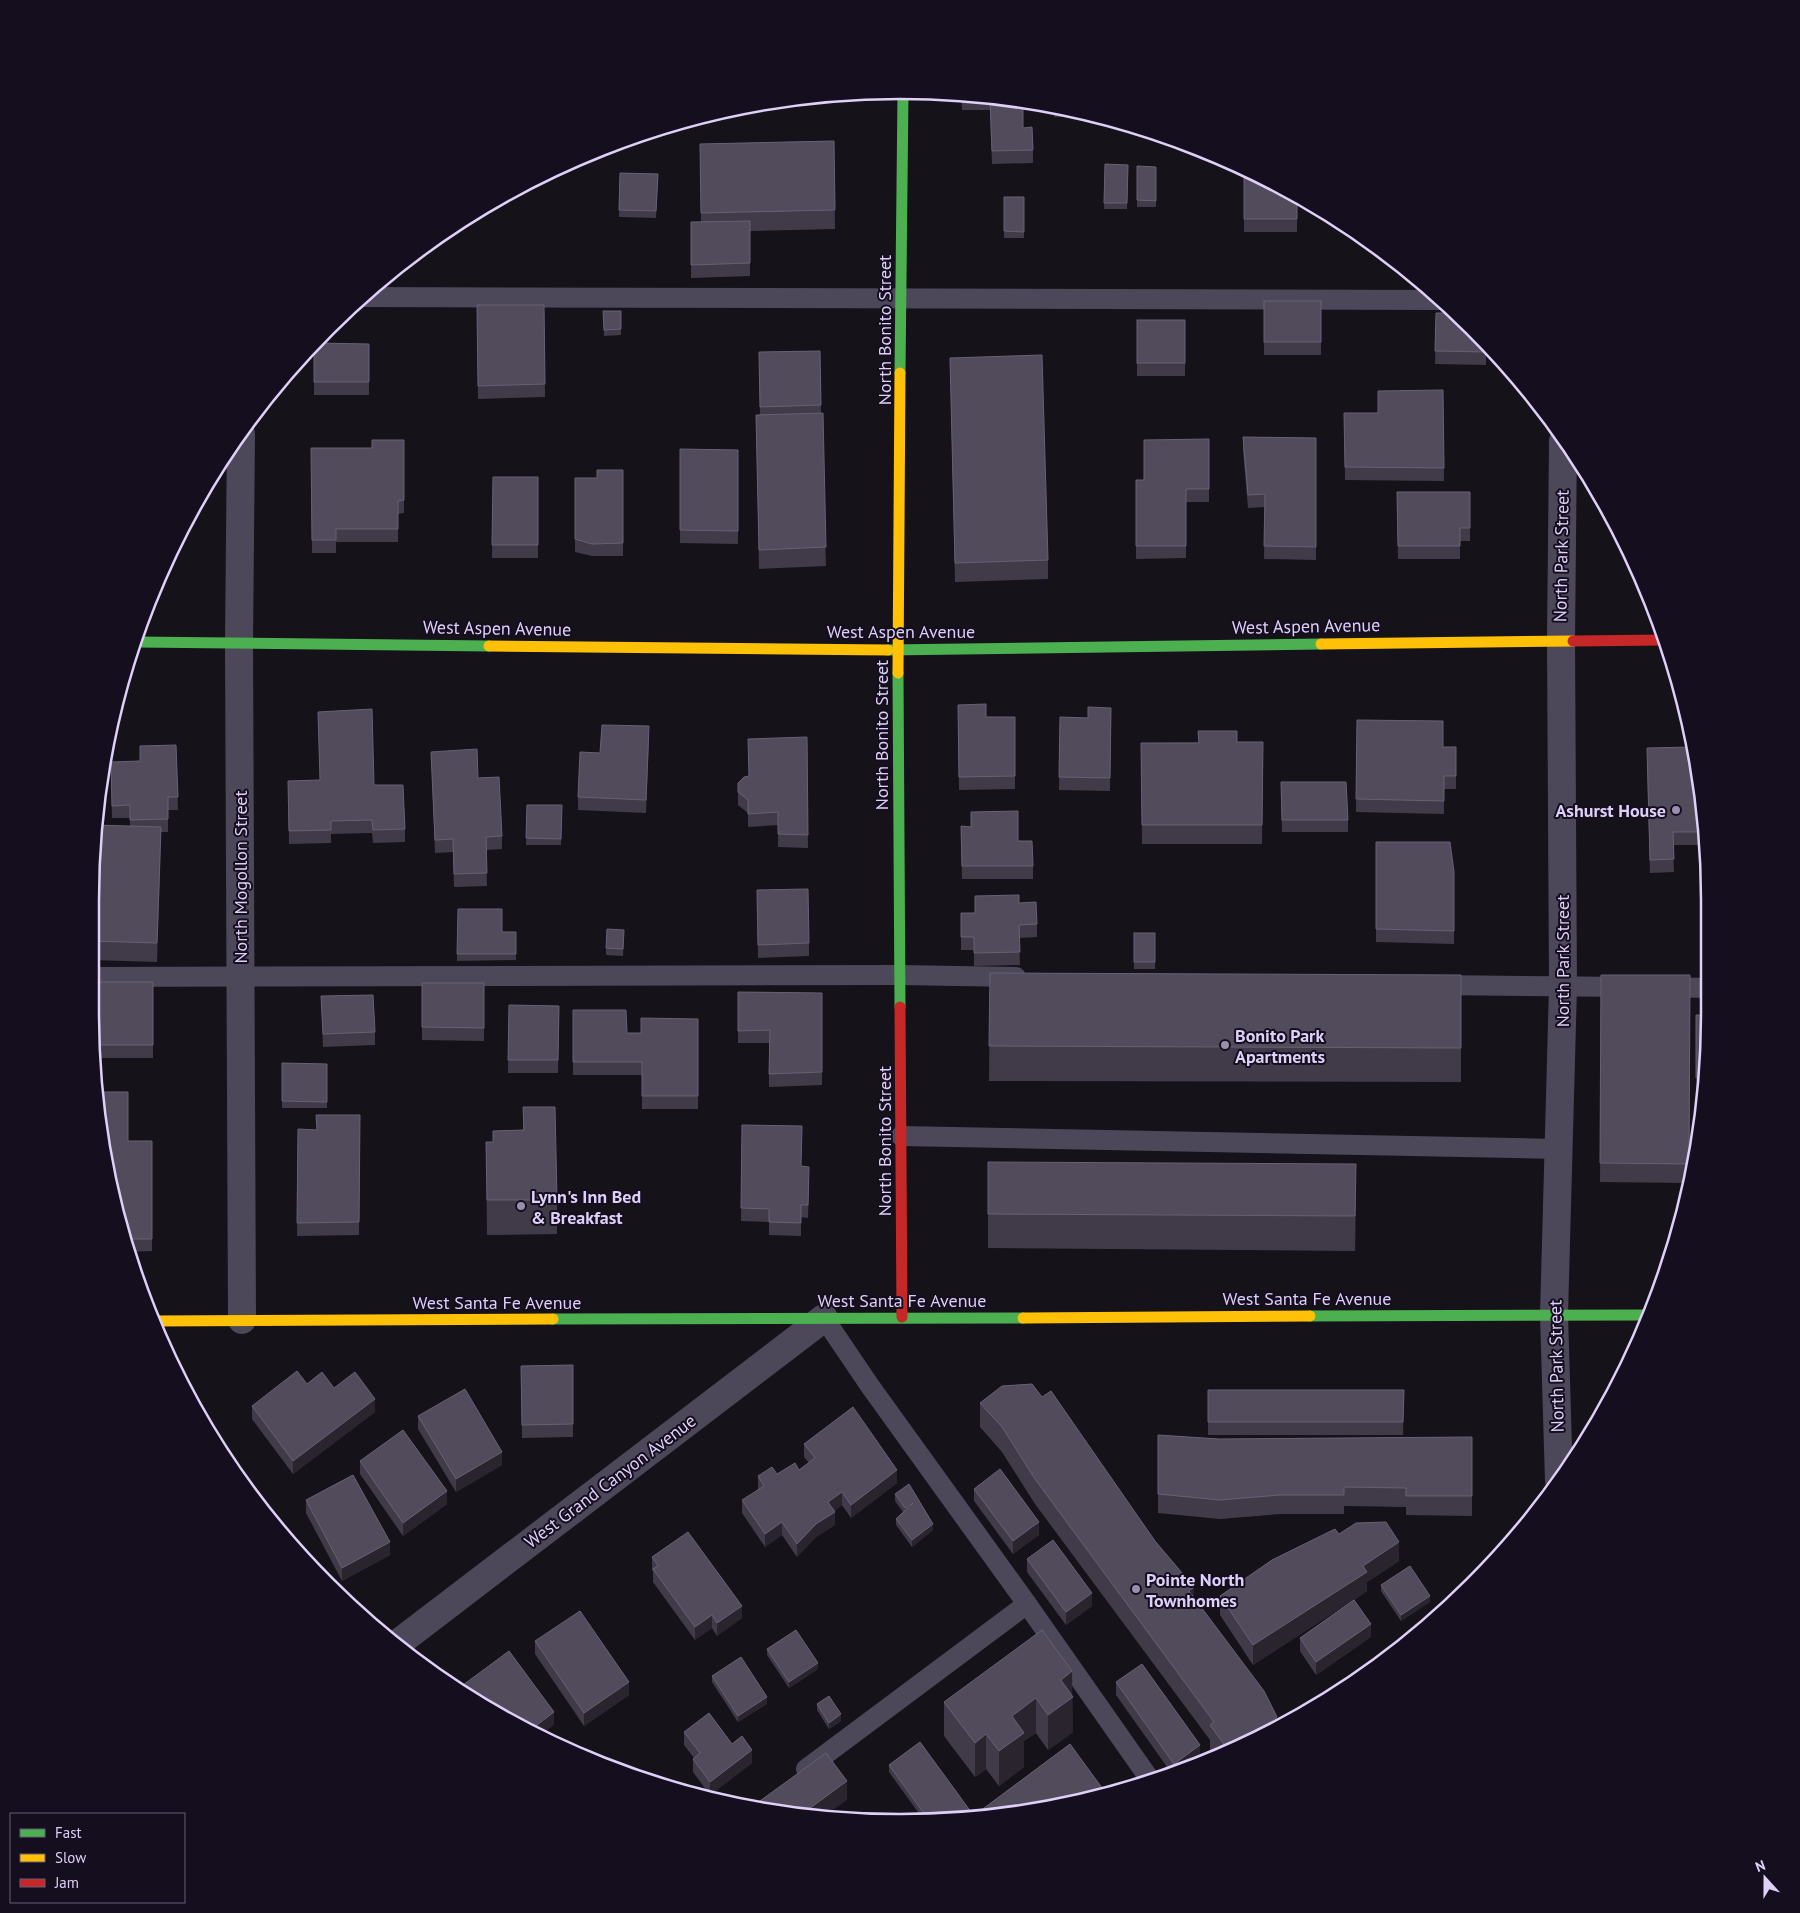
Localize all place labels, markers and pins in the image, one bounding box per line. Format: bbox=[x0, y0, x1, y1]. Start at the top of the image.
place label: Ashurst House bbox=[1555, 799, 1666, 822]
marker: Ashurst House bbox=[1670, 804, 1682, 816]
place label: Bonito Park Apartments bbox=[1235, 1024, 1325, 1068]
marker: Bonito Park Apartments bbox=[1219, 1039, 1231, 1051]
place label: Lynn's Inn Bed & Breakfast bbox=[531, 1185, 641, 1229]
marker: Lynn's Inn Bed & Breakfast bbox=[515, 1200, 527, 1212]
place label: Pointe North Townhomes bbox=[1146, 1568, 1244, 1612]
marker: Pointe North Townhomes bbox=[1130, 1583, 1142, 1595]

